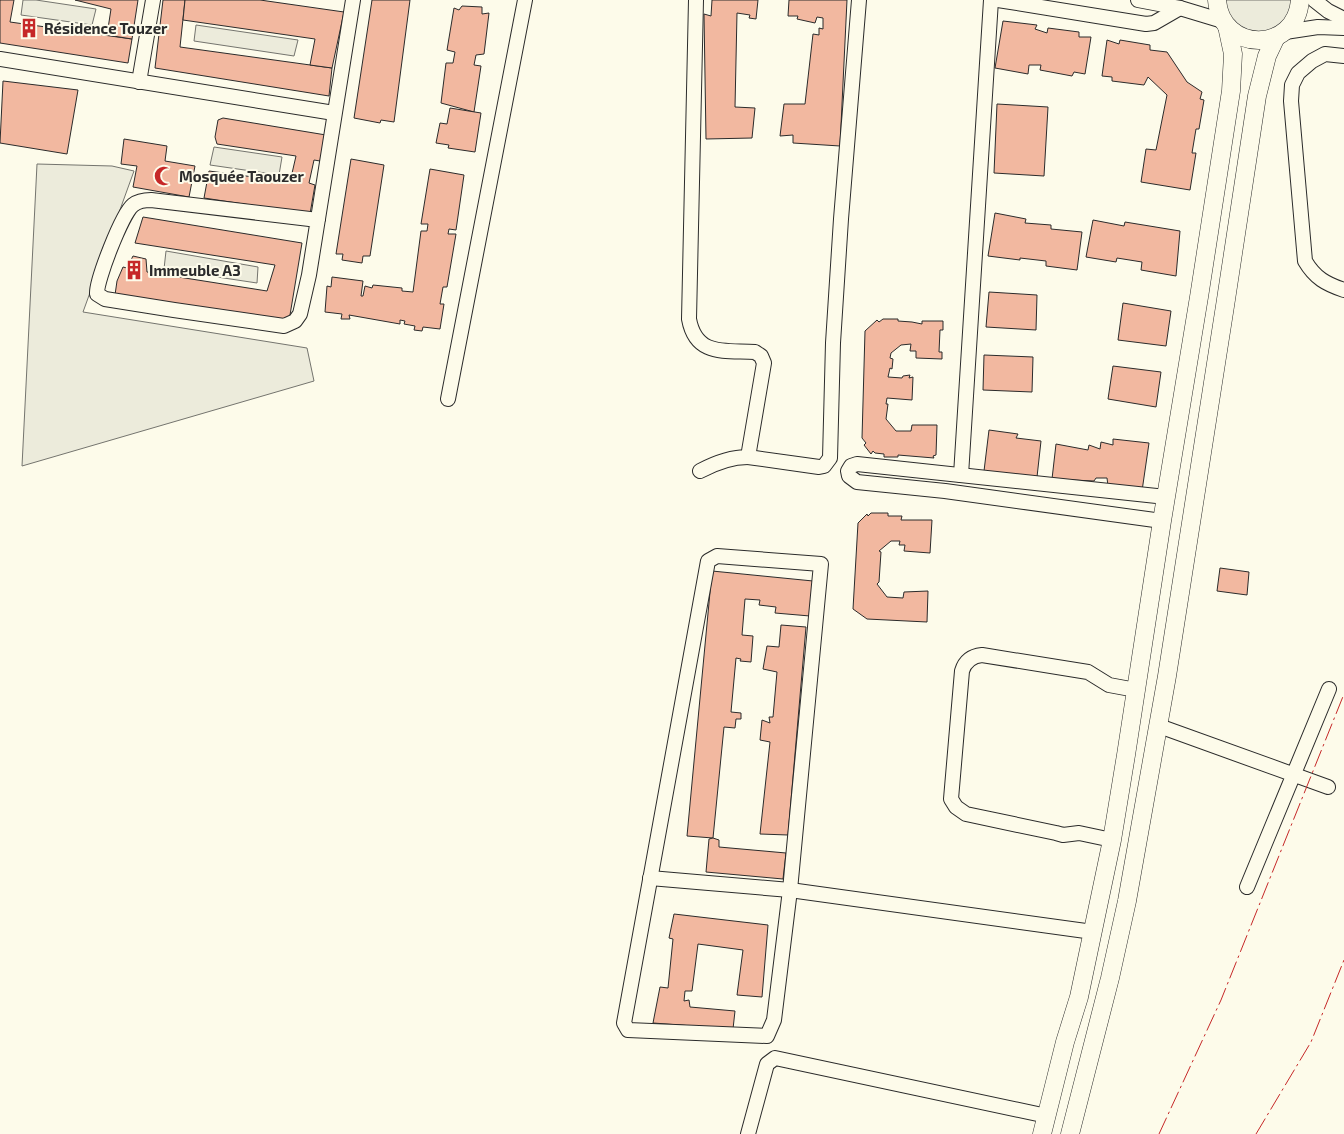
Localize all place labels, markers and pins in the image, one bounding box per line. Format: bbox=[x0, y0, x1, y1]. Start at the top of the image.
building icon: Résidence Touzer bbox=[18, 17, 40, 39]
place label: Résidence Touzer bbox=[44, 19, 168, 37]
mosque icon: Mosquée Taouzer bbox=[153, 165, 175, 187]
place label: Mosquée Taouzer bbox=[179, 167, 304, 185]
building icon: Immeuble A3 bbox=[123, 259, 145, 281]
place label: Immeuble A3 bbox=[149, 261, 241, 279]

